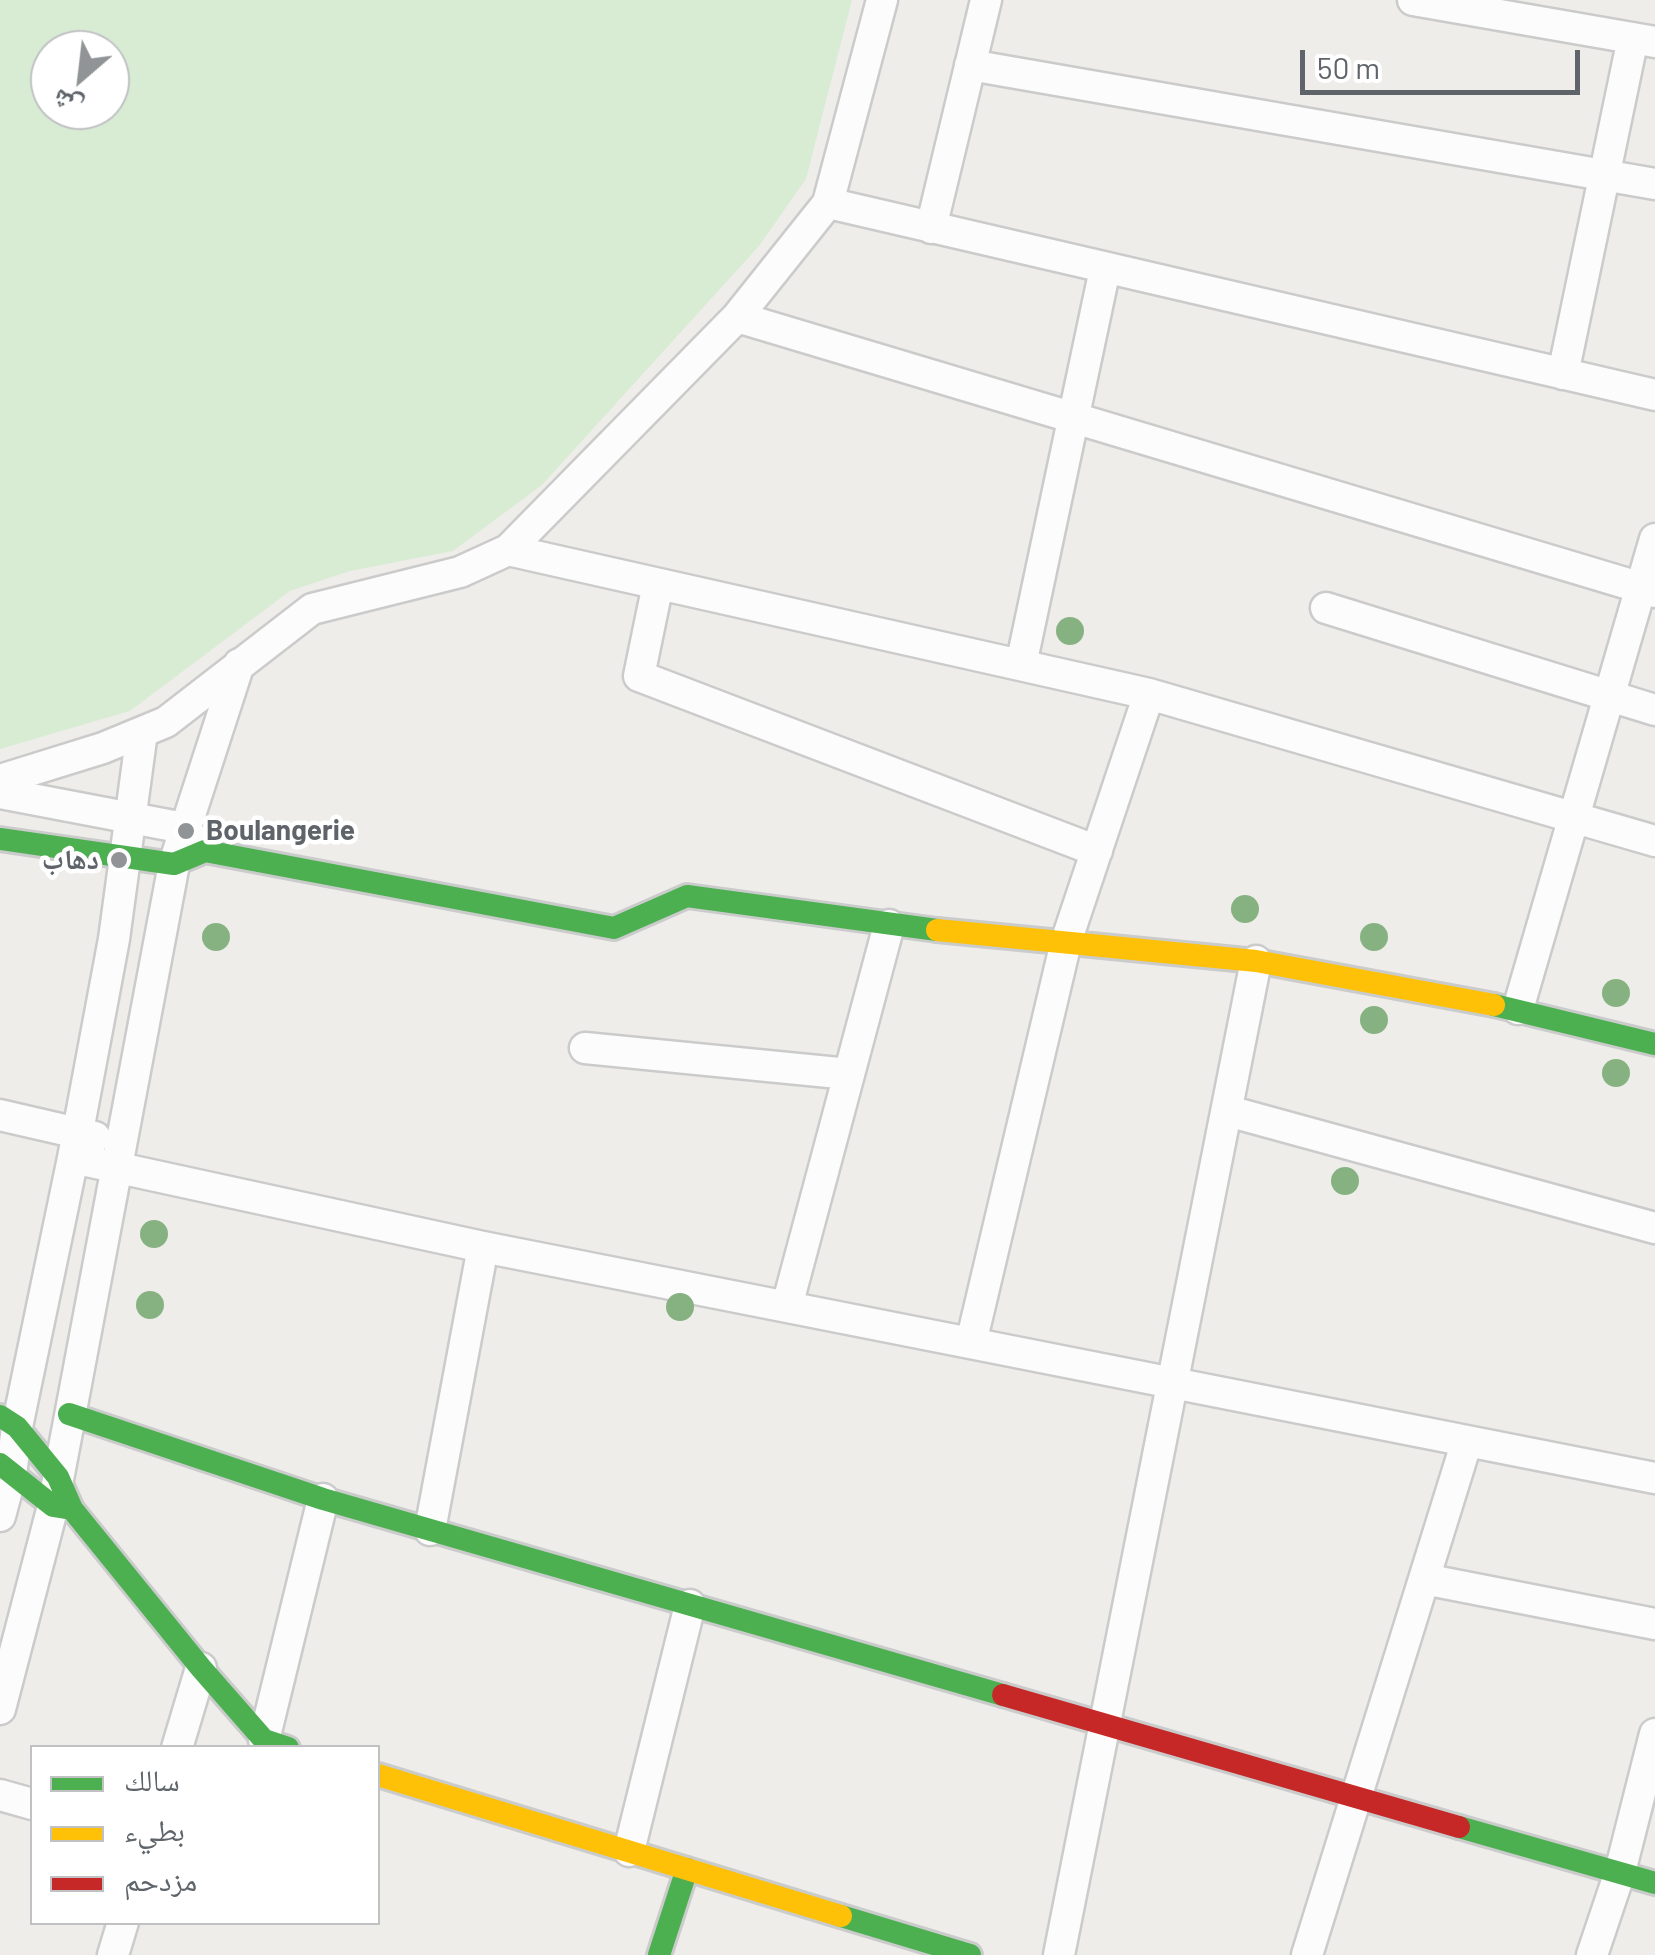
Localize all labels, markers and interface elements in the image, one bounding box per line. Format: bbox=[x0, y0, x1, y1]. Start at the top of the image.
north arrow bbox=[30, 30, 130, 130]
scale bar bbox=[1305, 30, 1585, 92]
text: 50 m bbox=[1317, 49, 1380, 85]
text: ش bbox=[46, 83, 88, 127]
place label: Boulangerie bbox=[206, 814, 355, 848]
marker: Boulangerie bbox=[175, 820, 197, 842]
place label: دهاب bbox=[42, 843, 99, 877]
marker: دهاب bbox=[108, 849, 130, 871]
legend bbox=[30, 1745, 380, 1925]
text: سالك bbox=[124, 1761, 180, 1797]
text: بطيء bbox=[124, 1811, 185, 1847]
text: مزدحم bbox=[124, 1861, 197, 1897]

